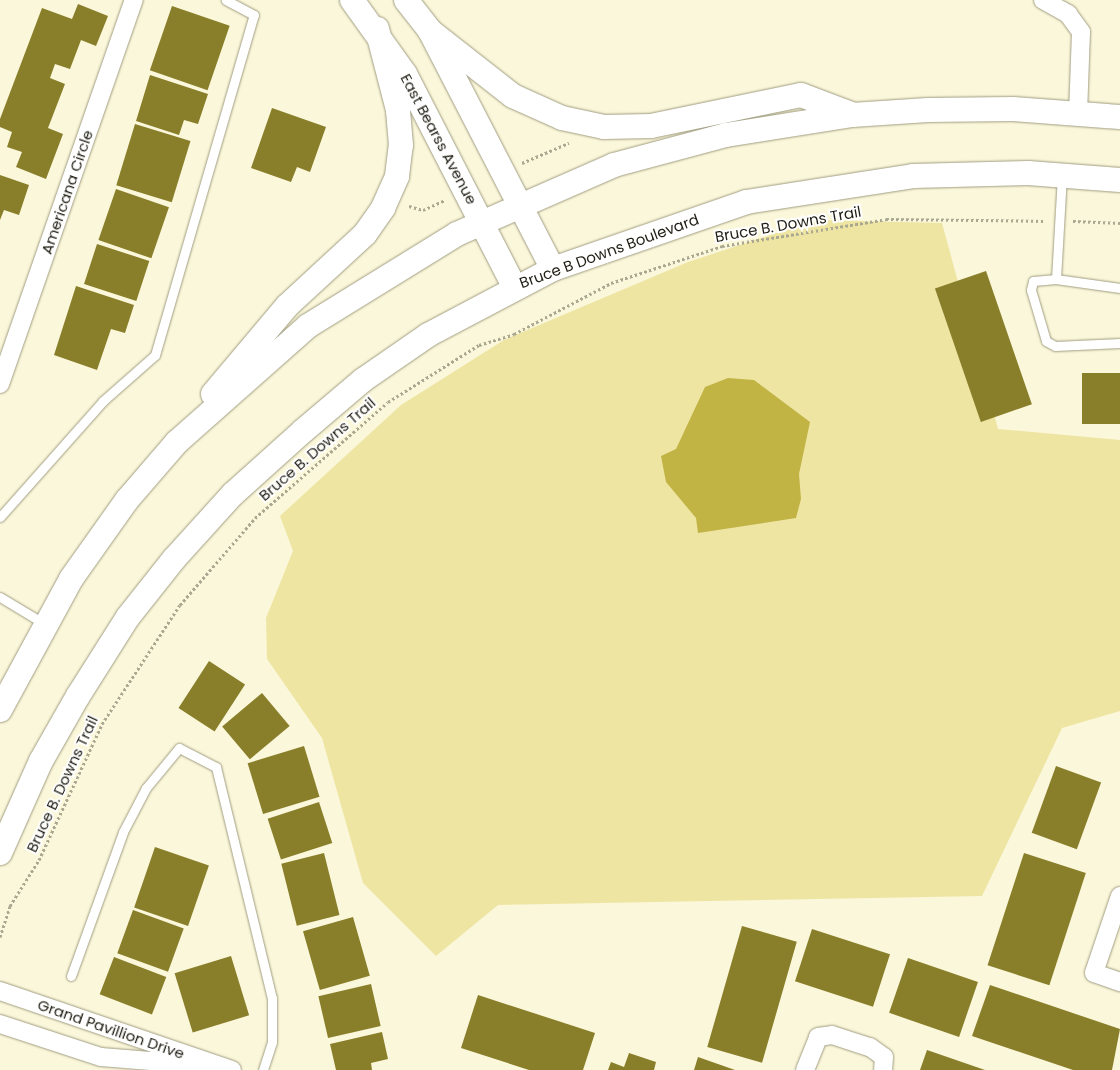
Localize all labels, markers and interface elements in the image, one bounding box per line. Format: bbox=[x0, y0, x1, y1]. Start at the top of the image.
street label: East Bearss Avenue bbox=[397, 71, 481, 207]
street label: Americana Circle bbox=[37, 128, 97, 256]
street label: Bruce B. Downs Trail bbox=[713, 202, 863, 246]
street label: Bruce B Downs Boulevard bbox=[517, 210, 701, 292]
street label: Bruce B. Downs Trail bbox=[255, 394, 379, 504]
street label: Bruce B. Downs Trail bbox=[23, 713, 101, 855]
street label: Grand Pavillion Drive bbox=[35, 995, 187, 1063]

